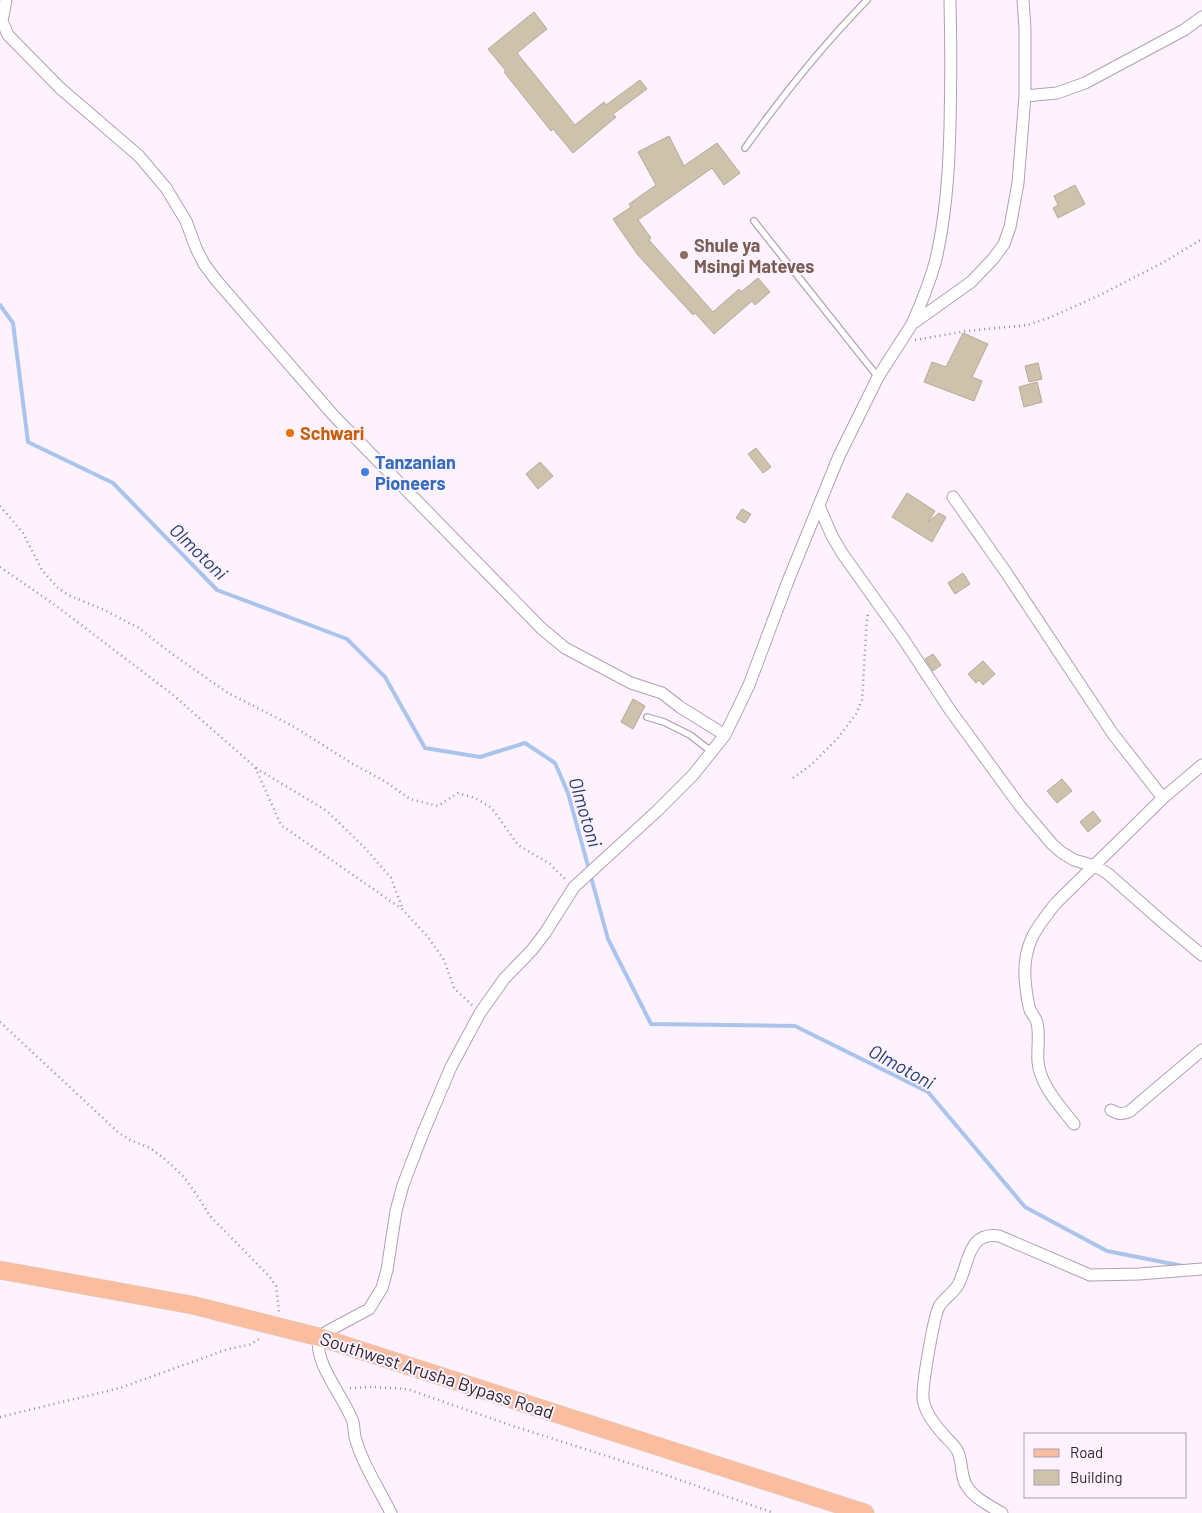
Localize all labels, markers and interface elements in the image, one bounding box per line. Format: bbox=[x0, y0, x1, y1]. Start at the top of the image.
place label: Shule ya Msingi Mateves bbox=[694, 234, 814, 277]
marker: Shule ya Msingi Mateves bbox=[678, 249, 690, 261]
place label: Schwari bbox=[300, 422, 364, 444]
marker: Schwari bbox=[284, 427, 296, 439]
place label: Tanzanian Pioneers bbox=[375, 451, 456, 494]
marker: Tanzanian Pioneers bbox=[359, 466, 371, 478]
water label: Olmotoni bbox=[165, 518, 233, 584]
water label: Olmotoni bbox=[564, 774, 608, 850]
water label: Olmotoni bbox=[865, 1039, 939, 1094]
street label: Southwest Arusha Bypass Road bbox=[317, 1327, 557, 1423]
legend bbox=[1024, 1433, 1187, 1498]
text: Road bbox=[1070, 1443, 1103, 1461]
text: Building bbox=[1070, 1468, 1123, 1486]

